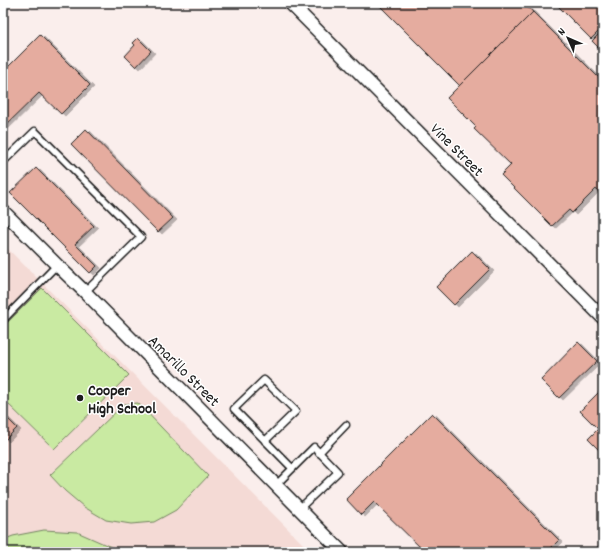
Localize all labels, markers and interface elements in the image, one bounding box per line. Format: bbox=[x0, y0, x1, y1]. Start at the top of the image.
north arrow bbox=[548, 18, 588, 58]
text: N bbox=[555, 24, 570, 40]
street label: Vine Street bbox=[424, 119, 488, 183]
street label: Amarillo Street bbox=[142, 331, 224, 413]
place label: Cooper High School bbox=[88, 380, 156, 421]
marker: Cooper High School bbox=[75, 393, 85, 403]

